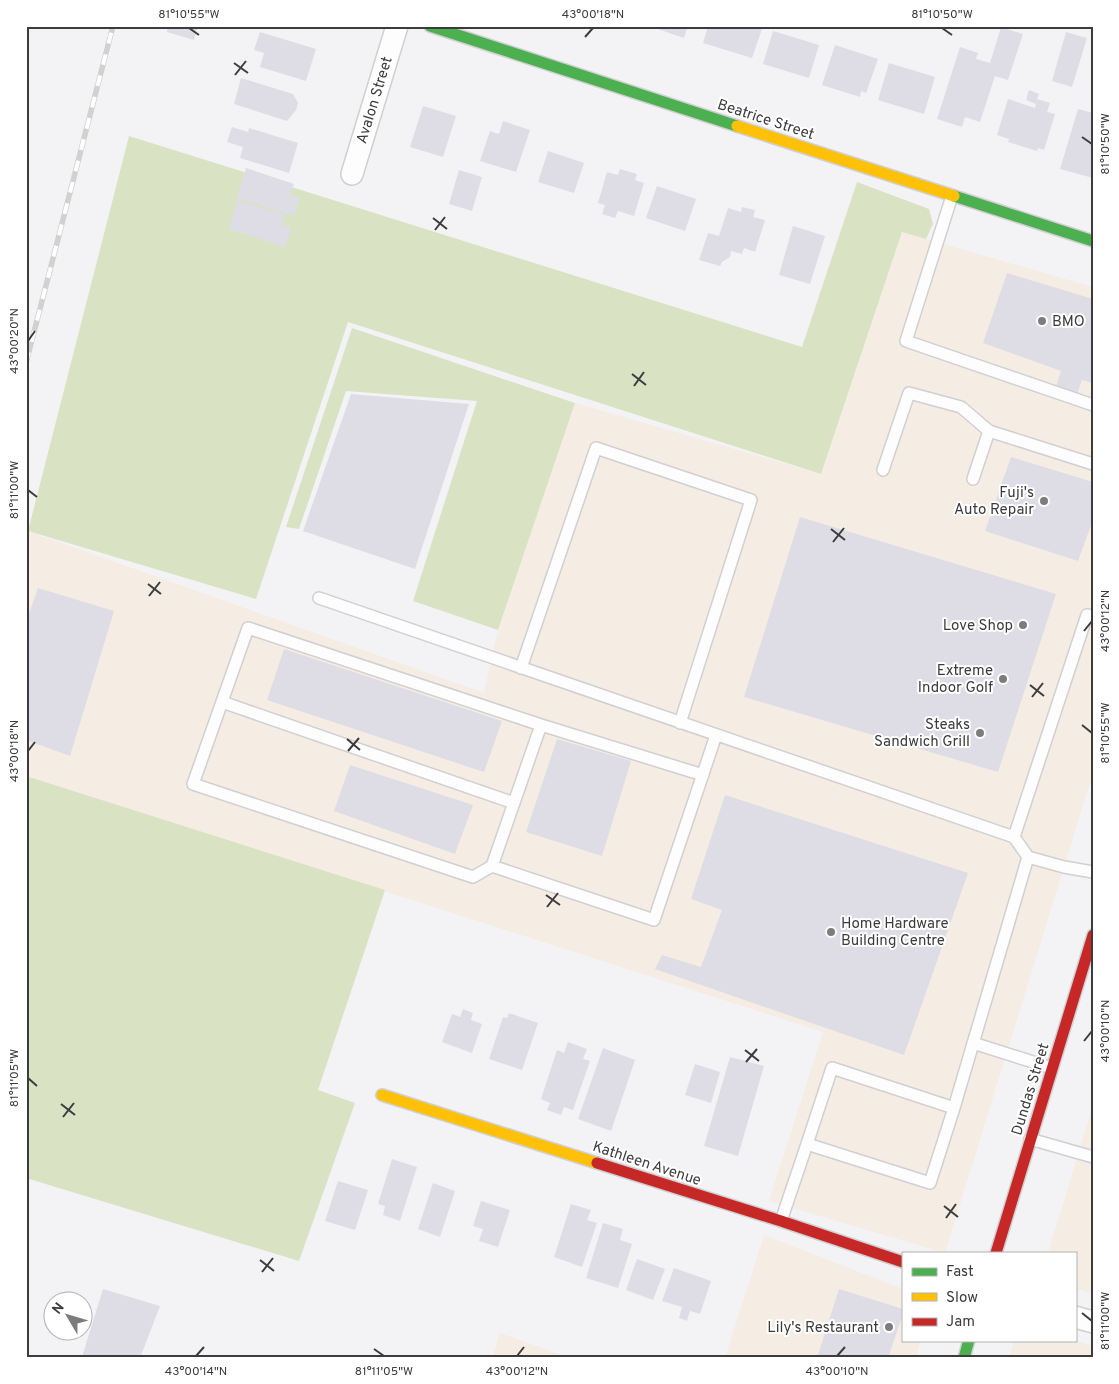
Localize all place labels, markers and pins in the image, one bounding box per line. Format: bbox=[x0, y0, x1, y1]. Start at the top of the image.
place label: BMO bbox=[1052, 313, 1085, 332]
marker: BMO bbox=[1036, 315, 1048, 327]
place label: Fuji's Auto Repair bbox=[954, 484, 1034, 520]
marker: Fuji's Auto Repair bbox=[1038, 495, 1050, 507]
place label: Love Shop bbox=[943, 617, 1013, 636]
marker: Love Shop bbox=[1017, 619, 1029, 631]
place label: Extreme Indoor Golf bbox=[918, 662, 993, 698]
marker: Extreme Indoor Golf bbox=[997, 673, 1009, 685]
place label: Steaks Sandwich Grill bbox=[874, 716, 970, 752]
marker: Steaks Sandwich Grill bbox=[974, 727, 986, 739]
place label: Home Hardware Building Centre bbox=[841, 915, 949, 951]
marker: Home Hardware Building Centre bbox=[825, 926, 837, 938]
place label: Lily's Restaurant bbox=[767, 1319, 879, 1338]
marker: Lily's Restaurant bbox=[883, 1321, 895, 1333]

